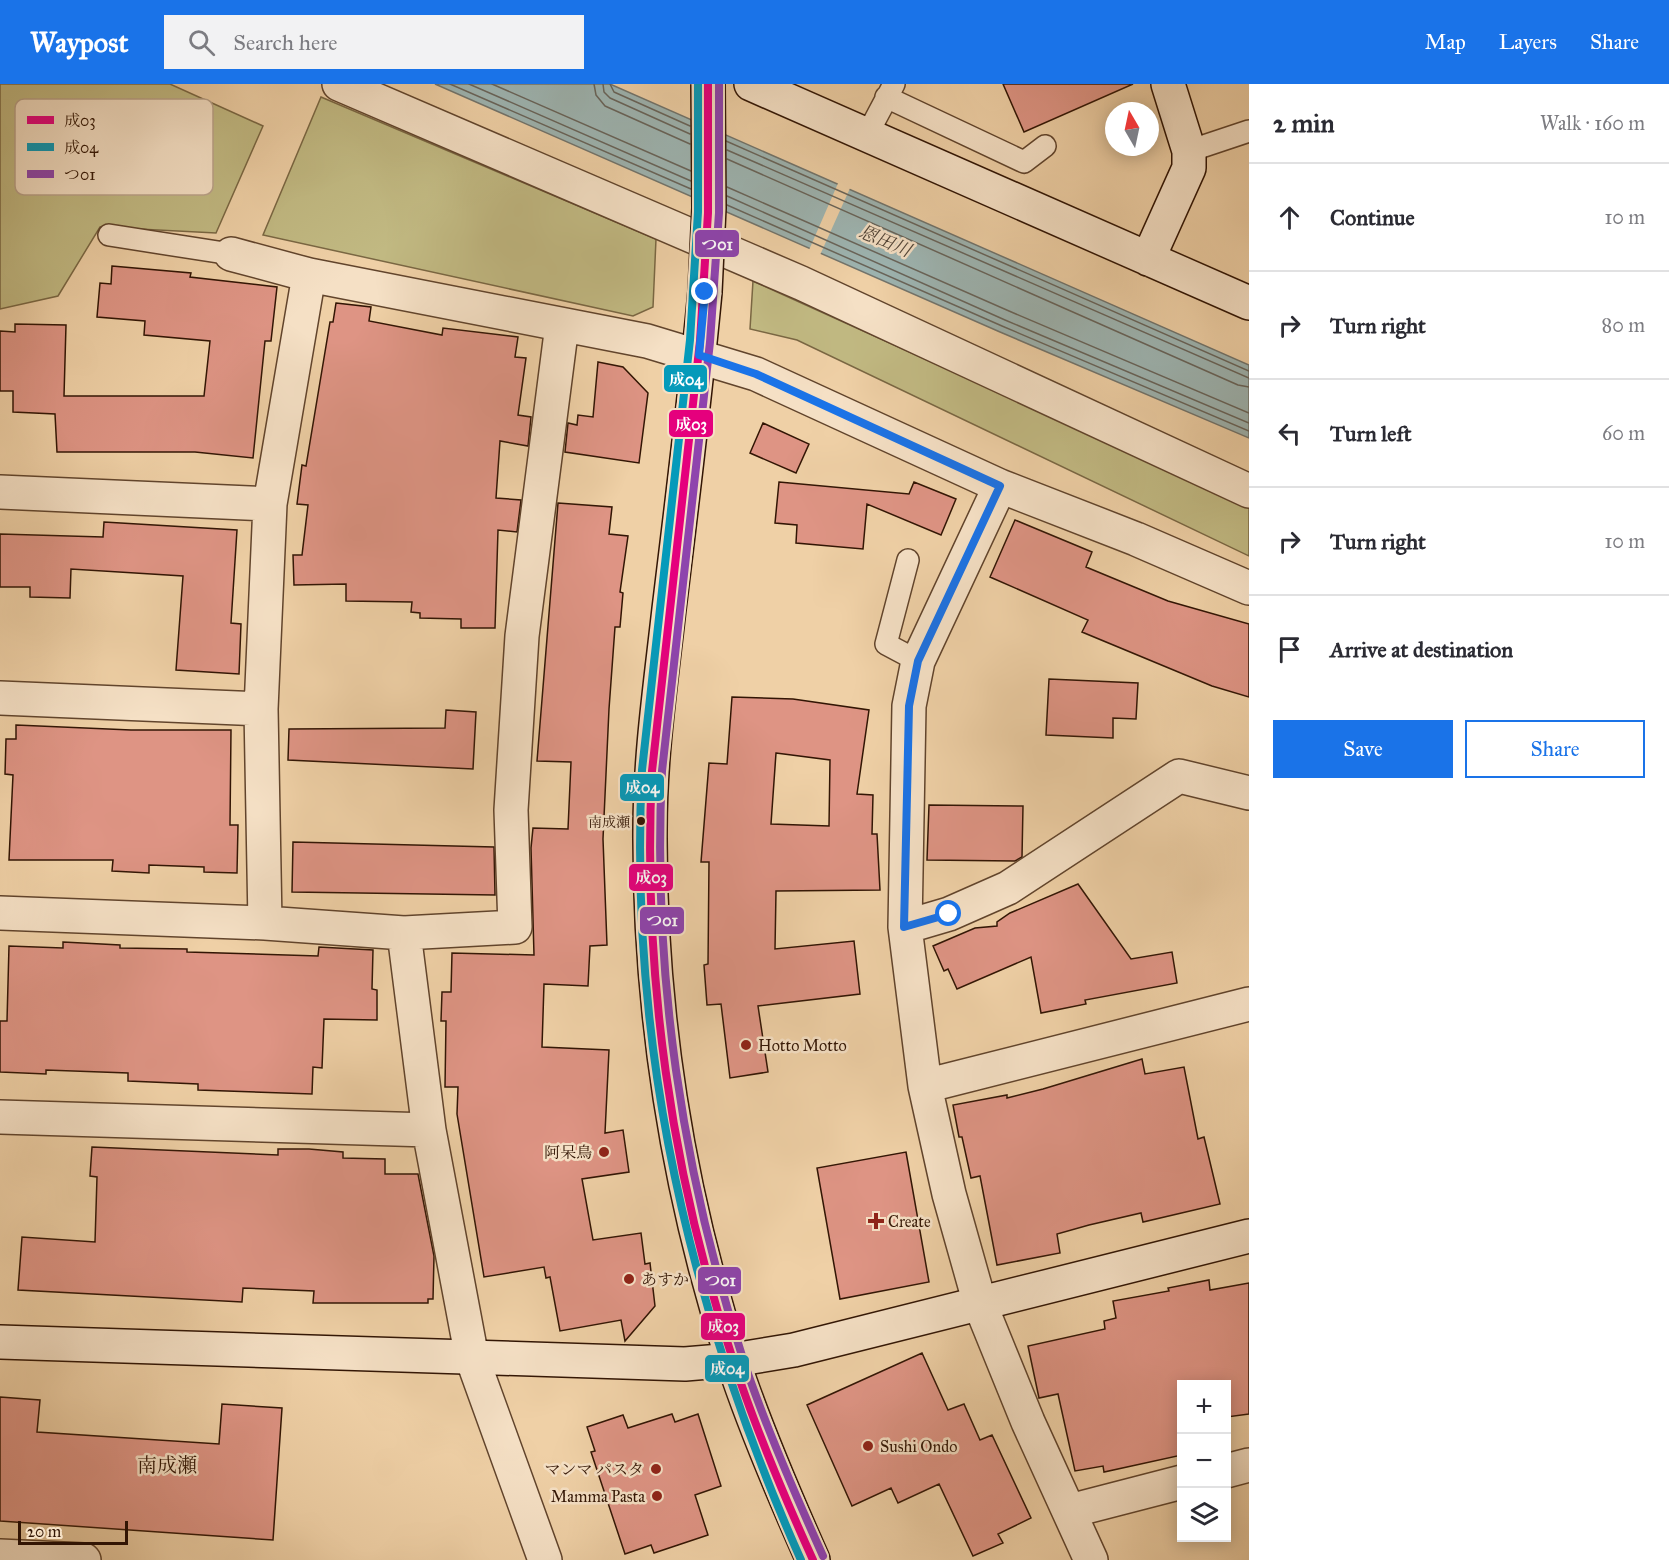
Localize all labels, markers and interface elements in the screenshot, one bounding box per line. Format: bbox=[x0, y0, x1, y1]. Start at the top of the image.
search box bbox=[164, 15, 584, 69]
text: Waypost bbox=[30, 25, 128, 60]
icon: search bbox=[185, 26, 218, 59]
text: Search here bbox=[233, 29, 337, 56]
text: Map bbox=[1425, 29, 1466, 55]
text: Layers bbox=[1499, 29, 1557, 55]
text: Share bbox=[1590, 29, 1639, 55]
legend bbox=[15, 99, 213, 195]
north arrow bbox=[1105, 102, 1159, 156]
text: 2 min bbox=[1273, 107, 1334, 139]
text: 成03 bbox=[64, 111, 96, 130]
text: Walk · 160 m bbox=[1540, 111, 1645, 135]
text: 成04 bbox=[64, 138, 99, 157]
text: つ01 bbox=[64, 165, 96, 184]
icon: ahead bbox=[1273, 201, 1306, 234]
text: Continue bbox=[1330, 204, 1415, 231]
text: 10 m bbox=[1604, 205, 1645, 229]
water label: 恩田川 bbox=[856, 220, 916, 262]
line badge: つ01 bbox=[694, 229, 740, 258]
text: つ01 bbox=[701, 235, 733, 254]
route end bbox=[691, 278, 717, 304]
icon: right bbox=[1273, 309, 1306, 342]
text: Turn right bbox=[1330, 312, 1426, 339]
text: 80 m bbox=[1602, 313, 1645, 337]
line badge: 成04 bbox=[663, 364, 708, 393]
text: 成04 bbox=[669, 370, 704, 390]
line badge: 成03 bbox=[668, 409, 714, 438]
text: 成03 bbox=[675, 415, 707, 435]
icon: left bbox=[1273, 417, 1306, 450]
text: Turn left bbox=[1330, 420, 1412, 447]
text: 60 m bbox=[1602, 421, 1645, 445]
icon: right bbox=[1273, 525, 1306, 558]
text: Turn right bbox=[1330, 528, 1426, 555]
text: 10 m bbox=[1604, 529, 1645, 553]
icon: arrive bbox=[1273, 633, 1306, 666]
text: Arrive at destination bbox=[1330, 636, 1513, 663]
button: Save bbox=[1273, 720, 1453, 778]
button: Share bbox=[1465, 720, 1645, 778]
line badge: 成04 bbox=[619, 773, 665, 802]
text: 成04 bbox=[625, 778, 660, 798]
place label: 南成瀬 bbox=[588, 814, 630, 831]
marker: 南成瀬 bbox=[635, 815, 647, 827]
line badge: 成03 bbox=[628, 863, 674, 892]
text: 成03 bbox=[635, 868, 667, 888]
route start bbox=[935, 900, 961, 926]
line badge: つ01 bbox=[639, 906, 685, 935]
text: つ01 bbox=[646, 911, 678, 930]
place label: Hotto Motto bbox=[758, 1036, 847, 1055]
marker: Hotto Motto bbox=[739, 1038, 753, 1052]
place label: 阿呆鳥 bbox=[544, 1143, 592, 1162]
marker: 阿呆鳥 bbox=[597, 1145, 611, 1159]
place label: Create bbox=[888, 1212, 931, 1231]
marker: Create bbox=[869, 1214, 883, 1228]
line badge: つ01 bbox=[697, 1266, 742, 1295]
place label: あすか bbox=[641, 1270, 689, 1289]
text: つ01 bbox=[704, 1271, 736, 1290]
marker: あすか bbox=[622, 1272, 636, 1286]
line badge: 成03 bbox=[700, 1312, 746, 1341]
text: 成03 bbox=[707, 1317, 739, 1337]
line badge: 成04 bbox=[704, 1354, 750, 1383]
text: 成04 bbox=[710, 1359, 745, 1379]
map controls bbox=[1177, 1380, 1231, 1542]
button: + bbox=[1177, 1380, 1231, 1434]
button: − bbox=[1177, 1434, 1231, 1488]
place label: Sushi Ondo bbox=[880, 1437, 957, 1456]
marker: Sushi Ondo bbox=[861, 1439, 875, 1453]
district label: 南成瀬 bbox=[137, 1453, 197, 1477]
place label: マンマ パスタ bbox=[545, 1460, 644, 1479]
marker: マンマ パスタ bbox=[649, 1462, 663, 1476]
place label: Mamma Pasta bbox=[551, 1487, 645, 1506]
button: layers bbox=[1177, 1488, 1231, 1542]
marker: Mamma Pasta bbox=[650, 1489, 664, 1503]
scale bar bbox=[18, 1518, 128, 1546]
text: 20 m bbox=[27, 1522, 61, 1541]

